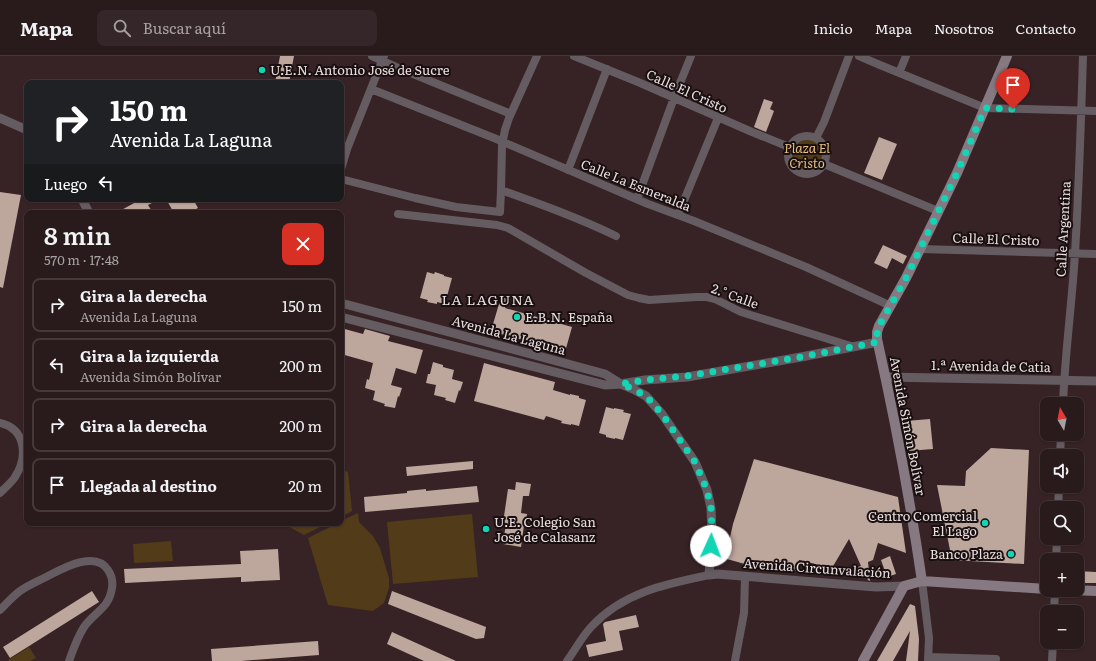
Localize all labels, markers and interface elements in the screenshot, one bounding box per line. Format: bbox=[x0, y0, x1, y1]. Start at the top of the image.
search box bbox=[97, 10, 377, 46]
text: Mapa bbox=[20, 14, 73, 42]
text: Buscar aquí bbox=[143, 16, 226, 39]
icon: search bbox=[111, 17, 133, 39]
text: Inicio bbox=[813, 18, 853, 38]
text: Mapa bbox=[875, 18, 912, 38]
text: Nosotros bbox=[934, 18, 994, 38]
text: Contacto bbox=[1016, 18, 1076, 38]
place label: U.E.N. Antonio José de Sucre bbox=[270, 60, 450, 79]
street label: Calle El Cristo bbox=[644, 64, 731, 117]
marker: U.E.N. Antonio José de Sucre bbox=[257, 65, 267, 75]
pin bbox=[996, 68, 1030, 109]
icon: arrive bbox=[1002, 74, 1024, 96]
text: 150 m bbox=[110, 88, 188, 130]
icon: right bbox=[44, 96, 96, 148]
text: Avenida La Laguna bbox=[110, 126, 272, 153]
park label: Plaza El Cristo bbox=[784, 138, 830, 172]
street label: Calle La Esmeralda bbox=[578, 154, 694, 215]
text: Luego bbox=[44, 172, 87, 195]
icon: left bbox=[95, 172, 117, 194]
street label: Calle Argentina bbox=[1050, 180, 1075, 278]
text: 8 min bbox=[44, 217, 111, 252]
button: close bbox=[282, 223, 324, 265]
street label: Calle El Cristo bbox=[952, 227, 1040, 250]
text: 570 m · 17:48 bbox=[44, 250, 119, 269]
street label: 2.° Calle bbox=[709, 278, 762, 313]
text: Gira a la derecha bbox=[80, 284, 207, 307]
district label: LA LAGUNA bbox=[441, 289, 535, 309]
icon: right bbox=[46, 294, 68, 316]
text: 150 m bbox=[282, 294, 322, 317]
text: Avenida La Laguna bbox=[80, 307, 197, 326]
place label: E.B.N. España bbox=[525, 307, 613, 326]
street label: Avenida La Laguna bbox=[450, 310, 568, 359]
marker: E.B.N. España bbox=[512, 312, 522, 322]
text: Gira a la izquierda bbox=[80, 344, 219, 367]
icon: left bbox=[46, 354, 68, 376]
text: 200 m bbox=[280, 354, 322, 377]
street label: Avenida Simón Bolívar bbox=[886, 355, 931, 498]
street label: 1.ª Avenida de Catia bbox=[931, 355, 1051, 376]
text: Avenida Simón Bolívar bbox=[80, 367, 221, 386]
north arrow bbox=[1040, 397, 1084, 441]
map controls bbox=[1040, 397, 1084, 649]
icon: right bbox=[46, 414, 68, 436]
text: Gira a la derecha bbox=[80, 414, 207, 437]
text: 200 m bbox=[280, 414, 322, 437]
button: sound bbox=[1040, 449, 1084, 493]
icon: arrive bbox=[46, 474, 68, 496]
text: Llegada al destino bbox=[80, 474, 217, 497]
text: 20 m bbox=[288, 474, 322, 497]
button: search bbox=[1040, 501, 1084, 545]
place label: Centro Comercial El Lago bbox=[868, 506, 978, 540]
place label: U.E. Colegio San José de Calasanz bbox=[494, 512, 596, 546]
marker: Centro Comercial El Lago bbox=[980, 518, 990, 528]
marker: U.E. Colegio San José de Calasanz bbox=[481, 524, 491, 534]
position arrow bbox=[690, 525, 732, 567]
place label: Banco Plaza bbox=[930, 544, 1003, 563]
marker: Banco Plaza bbox=[1006, 549, 1016, 559]
street label: Avenida Circunvalación bbox=[743, 553, 892, 582]
button: + bbox=[1040, 553, 1084, 597]
button: − bbox=[1040, 605, 1084, 649]

